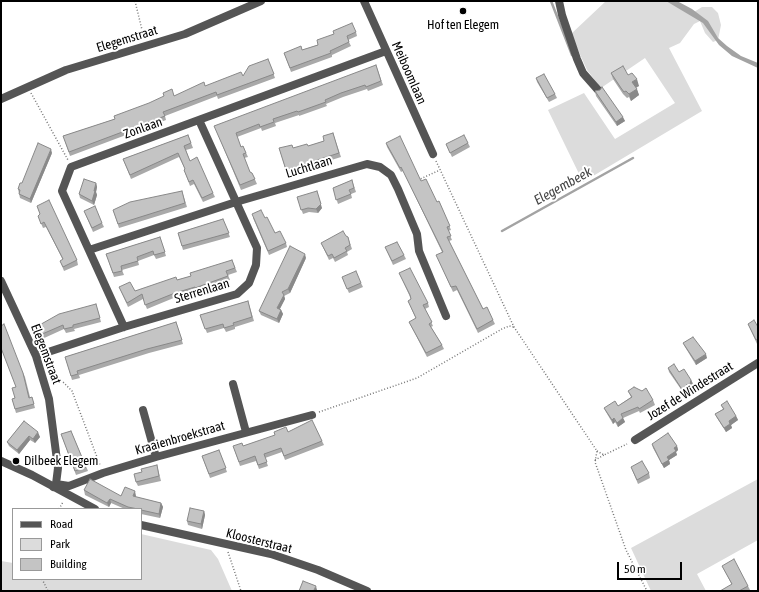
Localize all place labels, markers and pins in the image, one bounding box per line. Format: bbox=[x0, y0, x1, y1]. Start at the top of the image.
marker: Hof ten Elegem bbox=[458, 6, 468, 16]
place label: Hof ten Elegem bbox=[427, 17, 499, 33]
place label: Dilbeek Elegem bbox=[24, 453, 98, 469]
marker: Dilbeek Elegem bbox=[11, 456, 21, 466]

